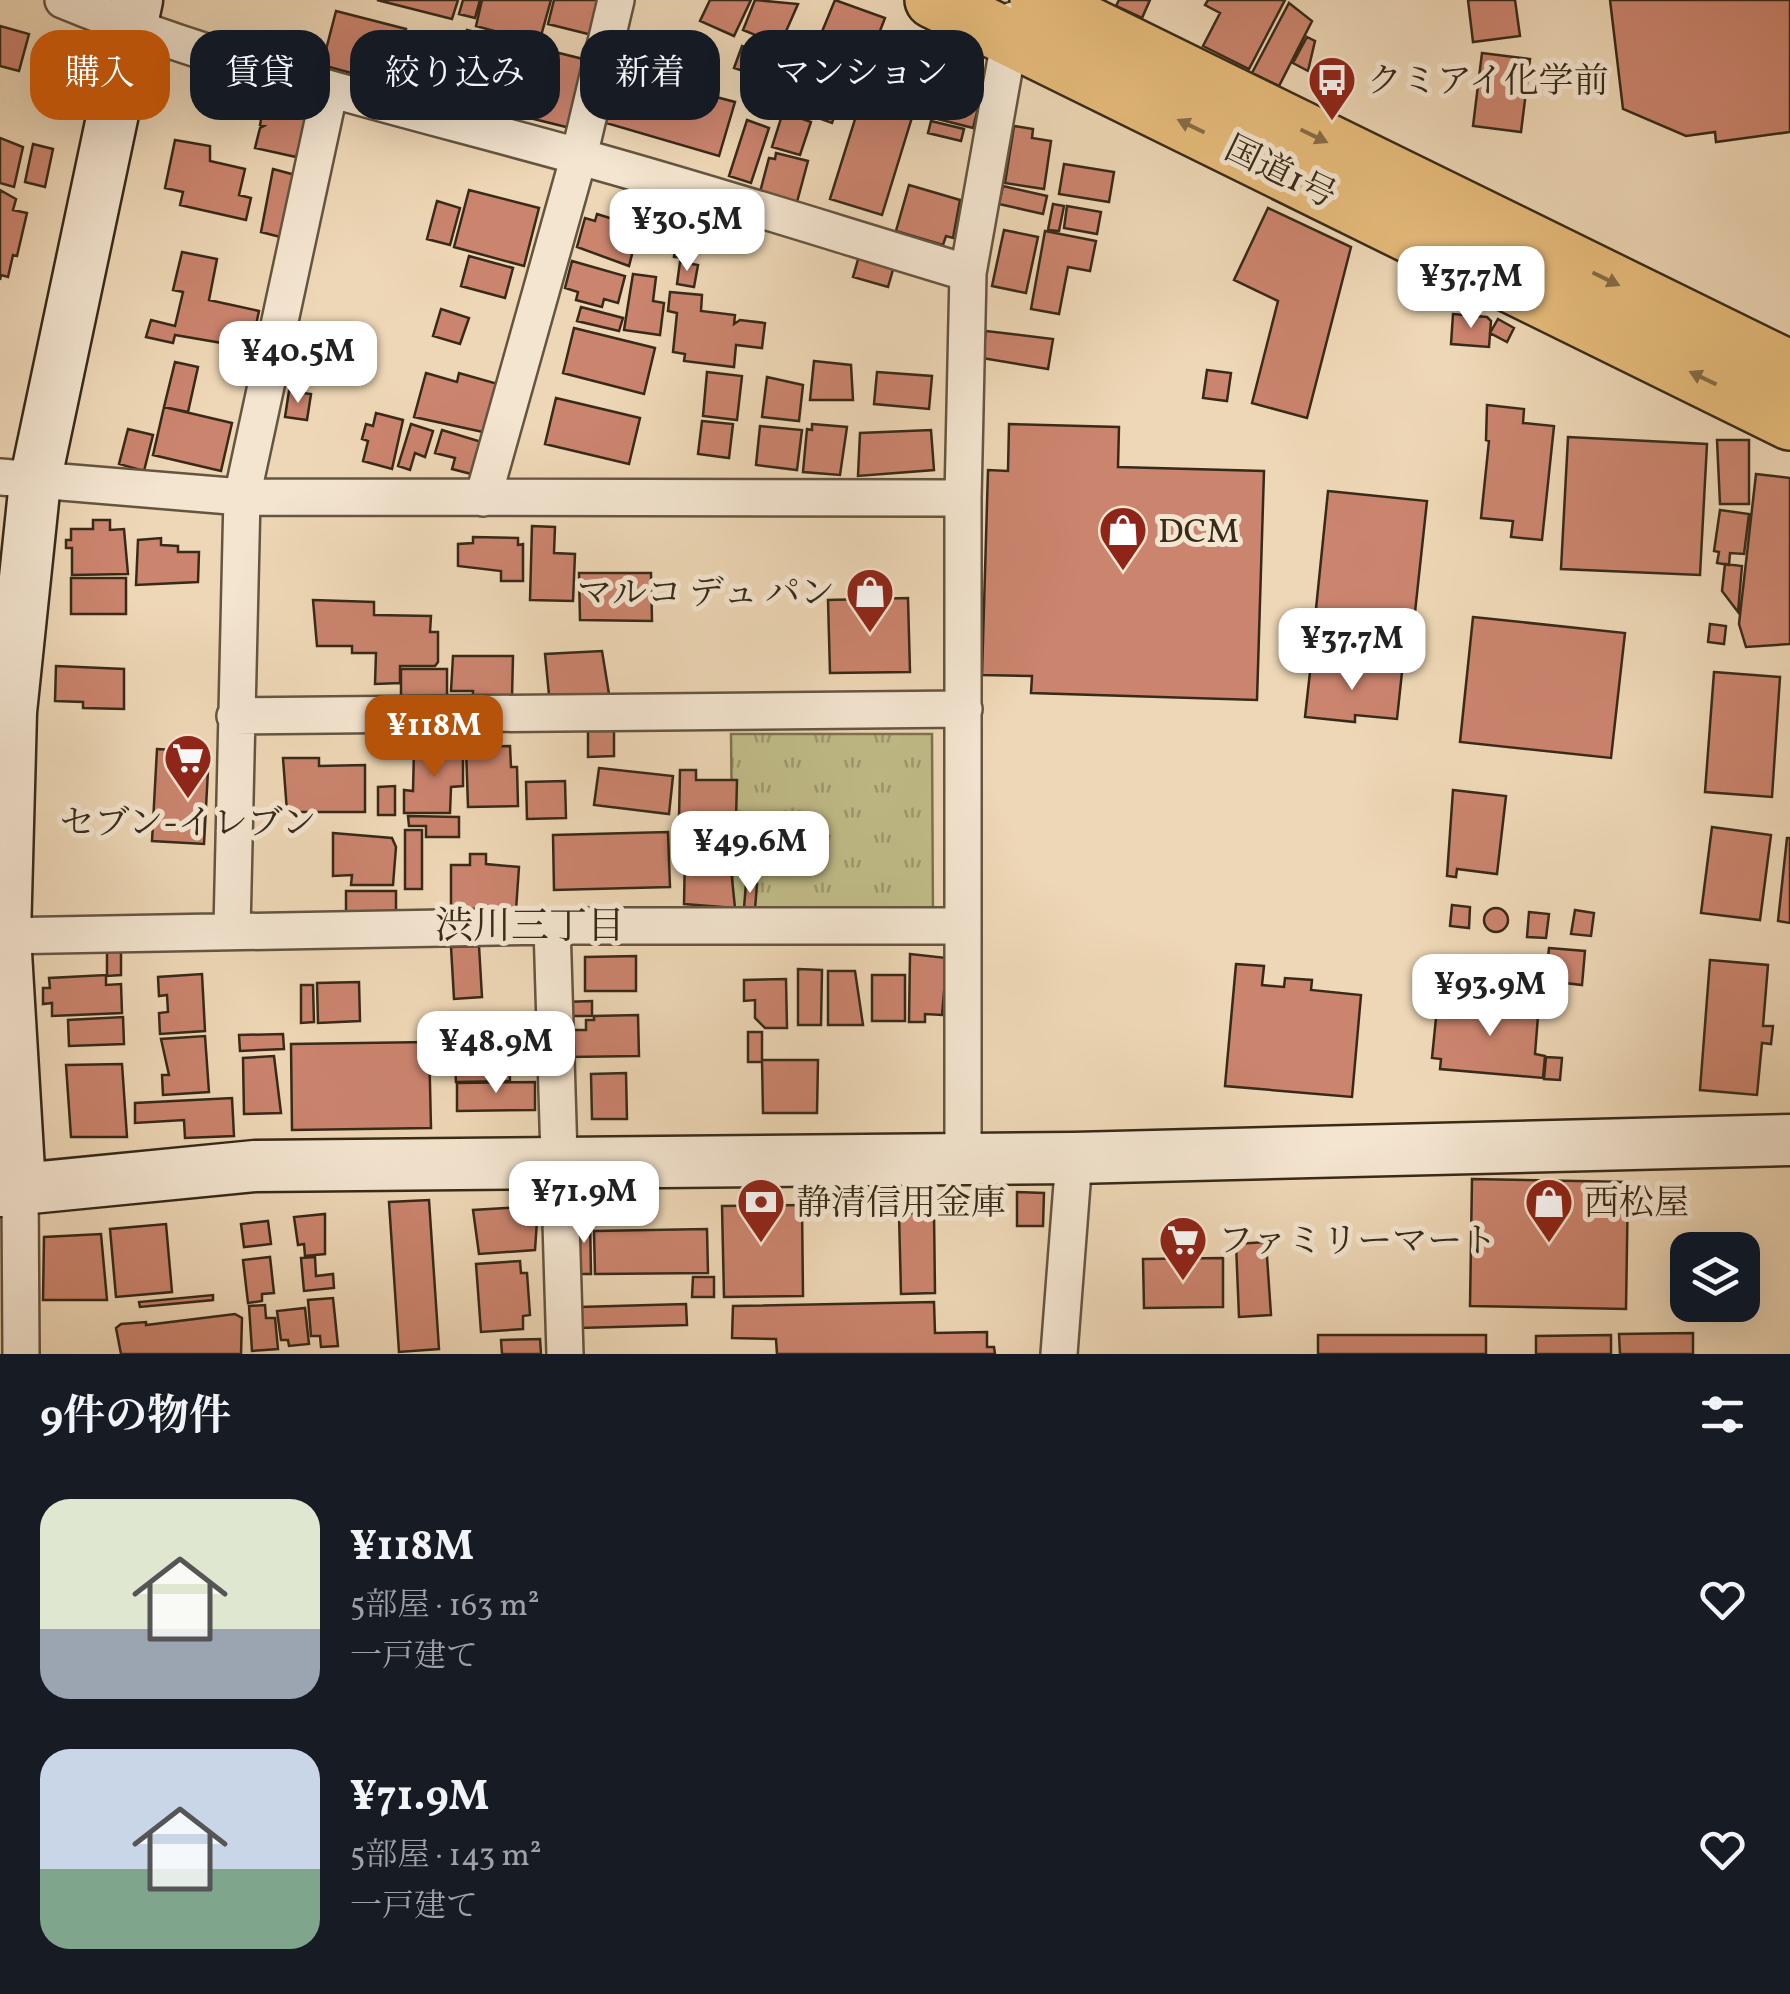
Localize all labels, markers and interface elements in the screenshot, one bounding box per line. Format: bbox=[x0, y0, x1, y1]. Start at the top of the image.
chip: 購入 bbox=[30, 30, 170, 120]
chip: 賃貸 bbox=[190, 30, 330, 120]
chip: 絞り込み bbox=[350, 30, 560, 120]
chip: 新着 bbox=[580, 30, 720, 120]
chip: マンション bbox=[740, 30, 984, 120]
bus stop icon: クミアイ化学前 bbox=[1306, 54, 1358, 122]
place label: クミアイ化学前 bbox=[1367, 59, 1609, 107]
one-way arrow bbox=[1177, 118, 1206, 135]
street label: 国道1号 bbox=[1216, 126, 1344, 221]
one-way arrow bbox=[1300, 127, 1329, 144]
pin: ¥30.5M bbox=[606, 189, 768, 274]
text: ¥30.5M bbox=[632, 199, 742, 243]
pin: ¥37.7M bbox=[1390, 246, 1552, 331]
text: ¥37.7M bbox=[1420, 256, 1522, 300]
one-way arrow bbox=[1592, 270, 1621, 287]
pin: ¥40.5M bbox=[217, 321, 379, 406]
text: ¥40.5M bbox=[241, 331, 355, 375]
one-way arrow bbox=[1688, 370, 1717, 387]
shop icon: DCM bbox=[1097, 504, 1149, 572]
place label: DCM bbox=[1158, 509, 1239, 557]
shop icon: マルコ デュ パン bbox=[844, 566, 896, 634]
place label: マルコ デュ パン bbox=[577, 571, 835, 619]
pin: ¥37.7M bbox=[1271, 608, 1433, 693]
text: ¥37.7M bbox=[1301, 618, 1403, 662]
pin: ¥118M bbox=[364, 695, 504, 780]
text: ¥118M bbox=[387, 705, 481, 749]
supermarket icon: セブン-イレブン bbox=[162, 732, 214, 800]
place label: セブン-イレブン bbox=[60, 801, 316, 849]
pin: ¥49.6M bbox=[669, 811, 831, 896]
text: ¥49.6M bbox=[693, 821, 807, 865]
district label: 渋川三丁目 bbox=[435, 902, 625, 955]
pin: ¥93.9M bbox=[1409, 954, 1571, 1039]
text: ¥93.9M bbox=[1434, 964, 1546, 1008]
pin: ¥48.9M bbox=[415, 1011, 577, 1096]
text: ¥48.9M bbox=[439, 1021, 553, 1065]
pin: ¥71.9M bbox=[503, 1161, 665, 1246]
text: ¥71.9M bbox=[531, 1171, 637, 1215]
bank icon: 静清信用金庫 bbox=[735, 1176, 787, 1244]
shop icon: 西松屋 bbox=[1523, 1176, 1575, 1244]
place label: 静清信用金庫 bbox=[796, 1181, 1006, 1229]
place label: 西松屋 bbox=[1584, 1181, 1689, 1229]
supermarket icon: ファミリーマート bbox=[1157, 1214, 1209, 1282]
place label: ファミリーマート bbox=[1218, 1219, 1497, 1267]
map controls bbox=[1670, 1232, 1760, 1322]
button: layers bbox=[1670, 1232, 1760, 1322]
icon: filters bbox=[1695, 1387, 1750, 1442]
text: 9件の物件 bbox=[40, 1389, 231, 1448]
text: ¥118M bbox=[350, 1519, 474, 1578]
icon: home bbox=[120, 1539, 240, 1659]
icon: heart bbox=[1695, 1572, 1750, 1627]
text: 5部屋 · 163 m² bbox=[350, 1585, 540, 1629]
text: 一戸建て bbox=[350, 1636, 478, 1680]
text: ¥71.9M bbox=[350, 1769, 489, 1828]
icon: home bbox=[120, 1789, 240, 1909]
icon: heart bbox=[1695, 1822, 1750, 1877]
text: 5部屋 · 143 m² bbox=[350, 1835, 542, 1879]
text: 一戸建て bbox=[350, 1886, 478, 1930]

